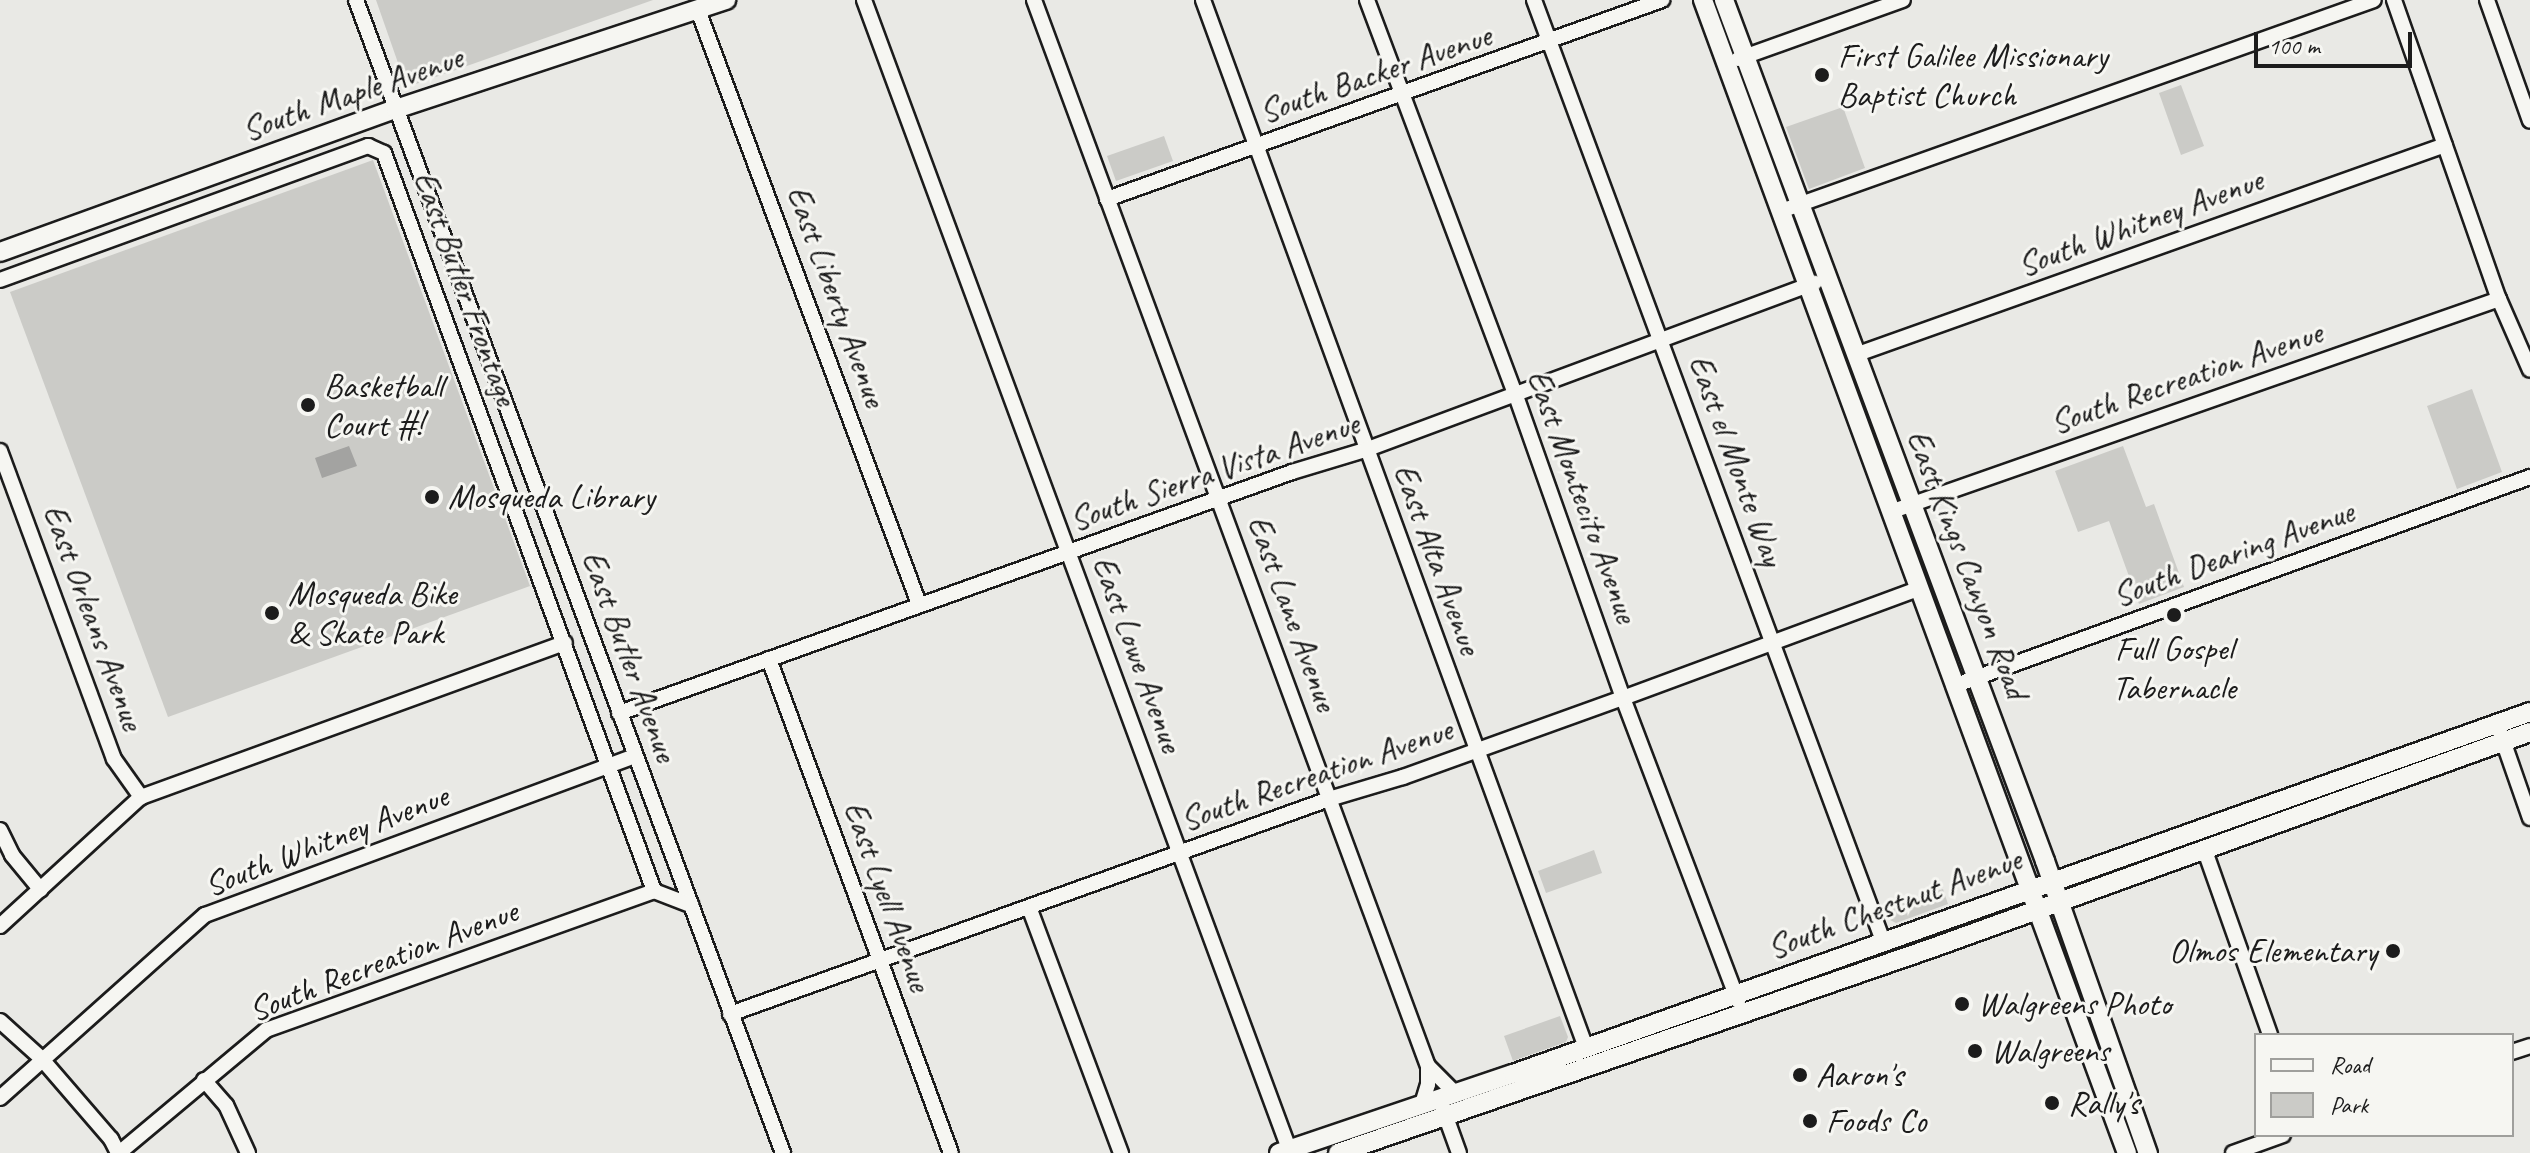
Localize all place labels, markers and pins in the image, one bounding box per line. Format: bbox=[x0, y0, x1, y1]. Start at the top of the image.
place label: First Galilee Missionary Baptist Church bbox=[1838, 35, 2110, 114]
marker: First Galilee Missionary Baptist Church bbox=[1813, 66, 1831, 84]
place label: Basketball Court #! bbox=[324, 365, 443, 444]
marker: Basketball Court #! bbox=[299, 396, 317, 414]
place label: Mosqueda Library bbox=[448, 477, 655, 517]
marker: Mosqueda Library bbox=[423, 488, 441, 506]
place label: Mosqueda Bike & Skate Park bbox=[288, 573, 457, 652]
marker: Mosqueda Bike & Skate Park bbox=[263, 604, 281, 622]
marker: Full Gospel Tabernacle bbox=[2165, 606, 2183, 624]
place label: Full Gospel Tabernacle bbox=[2112, 628, 2236, 708]
place label: Olmos Elementary bbox=[2170, 931, 2377, 971]
marker: Olmos Elementary bbox=[2384, 942, 2402, 960]
place label: Walgreens Photo bbox=[1978, 984, 2172, 1024]
marker: Walgreens Photo bbox=[1953, 995, 1971, 1013]
place label: Walgreens bbox=[1991, 1031, 2109, 1071]
marker: Walgreens bbox=[1966, 1042, 1984, 1060]
place label: Aaron's bbox=[1816, 1055, 1903, 1095]
marker: Aaron's bbox=[1791, 1066, 1809, 1084]
place label: Rally's bbox=[2068, 1083, 2139, 1123]
marker: Rally's bbox=[2043, 1094, 2061, 1112]
place label: Foods Co bbox=[1826, 1101, 1926, 1141]
marker: Foods Co bbox=[1801, 1112, 1819, 1130]

